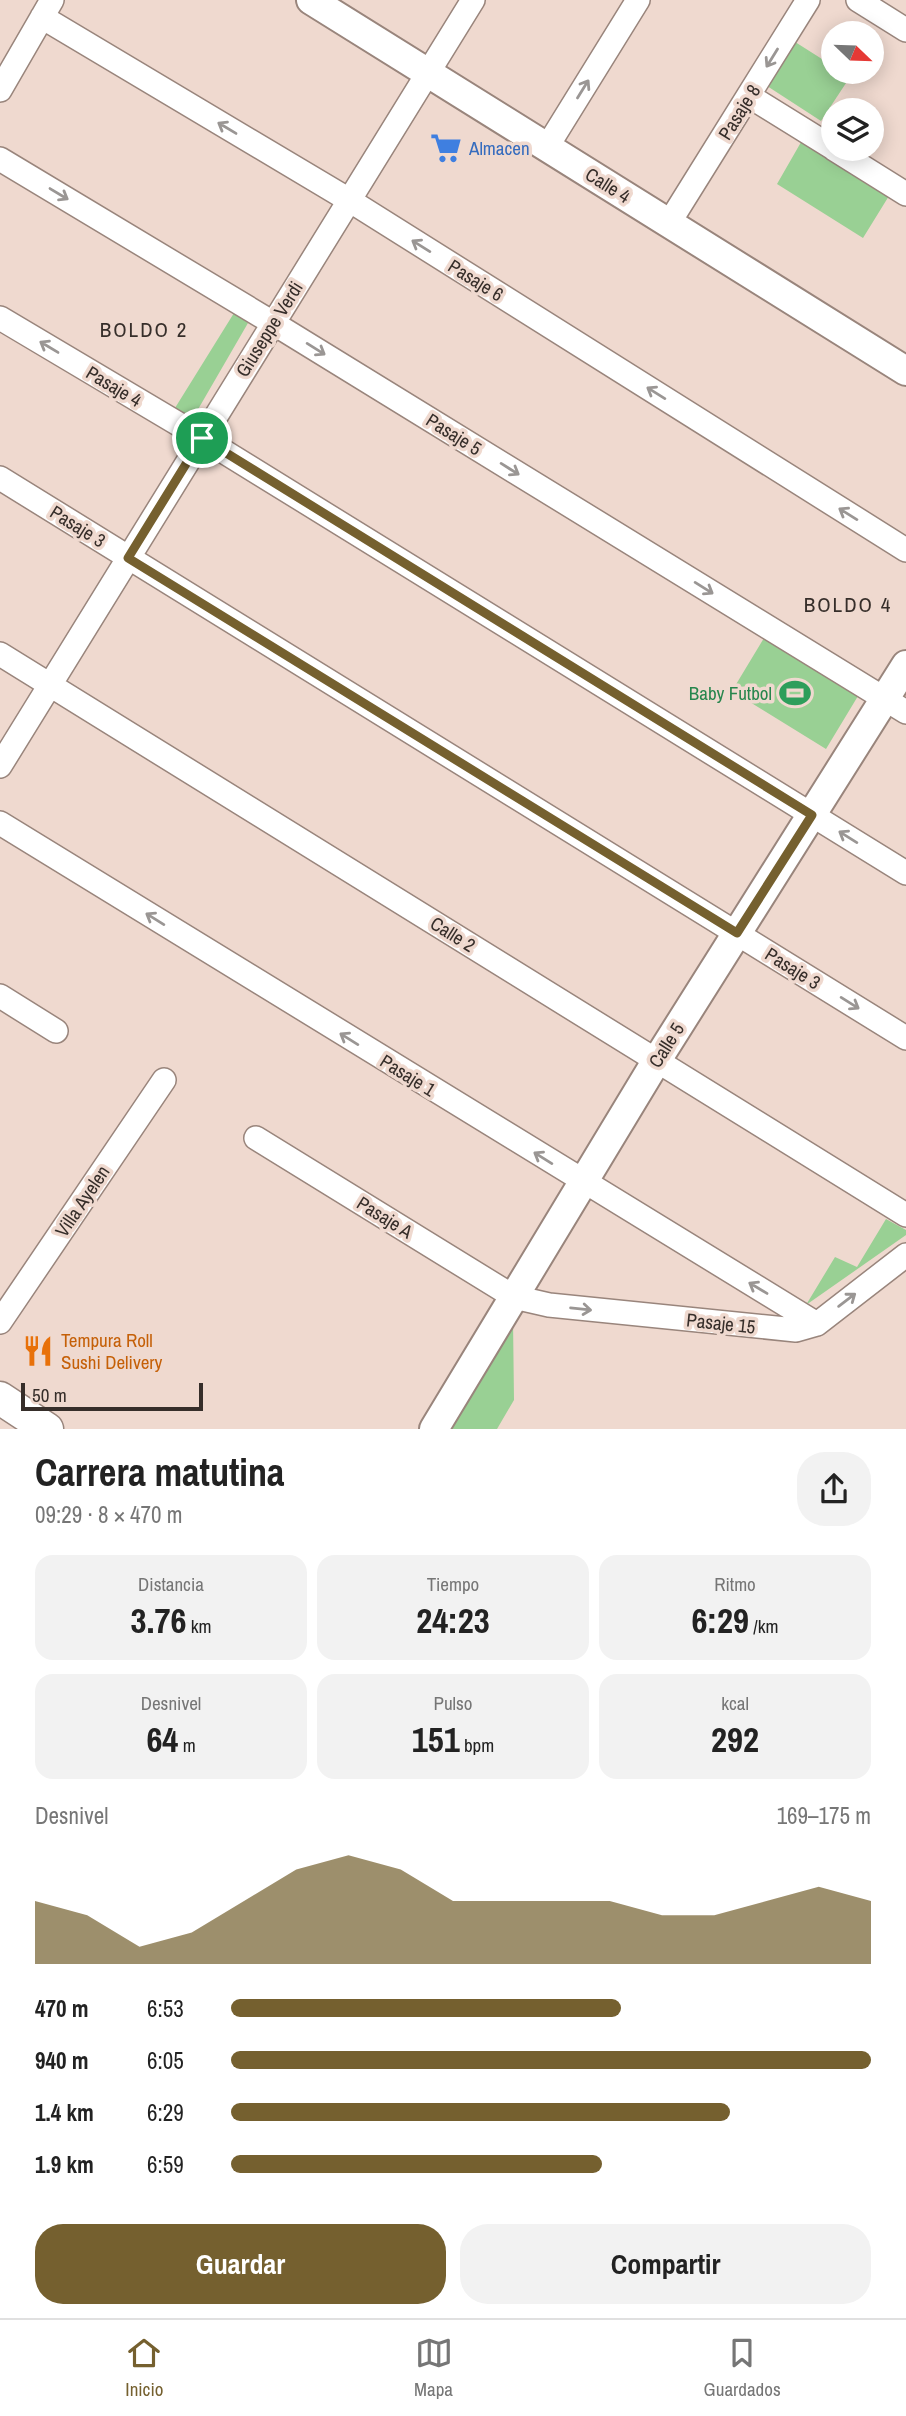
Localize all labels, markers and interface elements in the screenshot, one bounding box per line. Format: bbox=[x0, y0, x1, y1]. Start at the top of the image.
north arrow bbox=[821, 21, 884, 84]
map controls bbox=[821, 21, 884, 161]
one-way arrow bbox=[765, 48, 780, 67]
street label: Pasaje 8 bbox=[712, 79, 766, 145]
one-way arrow bbox=[576, 80, 590, 100]
button: layers bbox=[821, 98, 884, 161]
one-way arrow bbox=[218, 120, 238, 134]
supermarket icon: Almacen bbox=[429, 131, 463, 165]
place label: Almacen bbox=[468, 135, 530, 161]
street label: Calle 4 bbox=[581, 161, 636, 209]
one-way arrow bbox=[48, 187, 68, 201]
one-way arrow bbox=[412, 239, 432, 253]
street label: Pasaje 6 bbox=[443, 253, 509, 307]
street label: Giuseppe Verdi bbox=[229, 276, 309, 382]
district label: BOLDO 2 bbox=[100, 315, 188, 344]
one-way arrow bbox=[39, 339, 59, 353]
one-way arrow bbox=[306, 343, 326, 357]
street label: Pasaje 4 bbox=[81, 359, 147, 413]
one-way arrow bbox=[646, 386, 666, 400]
street label: Pasaje 5 bbox=[421, 407, 487, 461]
pin bbox=[172, 408, 232, 468]
icon: arrive bbox=[183, 419, 221, 457]
one-way arrow bbox=[500, 462, 520, 476]
street label: Pasaje 3 bbox=[45, 499, 111, 553]
one-way arrow bbox=[839, 507, 859, 521]
one-way arrow bbox=[694, 580, 713, 595]
district label: BOLDO 4 bbox=[804, 590, 892, 619]
sports icon: Baby Futbol bbox=[778, 676, 812, 710]
place label: Baby Futbol bbox=[689, 680, 772, 706]
one-way arrow bbox=[839, 830, 859, 844]
street label: Calle 2 bbox=[426, 910, 480, 958]
one-way arrow bbox=[146, 912, 166, 926]
street label: Pasaje 3 bbox=[760, 941, 826, 995]
one-way arrow bbox=[840, 997, 860, 1011]
street label: Calle 5 bbox=[642, 1017, 690, 1072]
one-way arrow bbox=[340, 1031, 359, 1046]
street label: Pasaje 1 bbox=[375, 1048, 441, 1102]
one-way arrow bbox=[533, 1151, 553, 1165]
street label: Villa Ayelen bbox=[49, 1160, 115, 1242]
street label: Pasaje A bbox=[352, 1190, 418, 1245]
one-way arrow bbox=[749, 1281, 769, 1295]
one-way arrow bbox=[837, 1293, 856, 1308]
one-way arrow bbox=[569, 1302, 591, 1315]
street label: Pasaje 15 bbox=[685, 1306, 757, 1340]
place label: Tempura Roll Sushi Delivery bbox=[61, 1327, 163, 1375]
restaurant icon: Tempura Roll Sushi Delivery bbox=[21, 1334, 55, 1368]
scale bar bbox=[21, 1380, 203, 1412]
text: 50 m bbox=[32, 1382, 67, 1408]
text: Carrera matutina bbox=[35, 1447, 284, 1498]
button: share bbox=[797, 1452, 871, 1526]
text: 09:29 · 8 × 470 m bbox=[35, 1499, 182, 1530]
text: Distancia bbox=[138, 1571, 204, 1597]
text: Tiempo bbox=[427, 1571, 479, 1597]
text: Ritmo bbox=[714, 1571, 756, 1597]
text: 3.76 bbox=[131, 1597, 186, 1644]
text: 24:23 bbox=[416, 1597, 490, 1644]
text: 6:29 bbox=[692, 1597, 749, 1644]
text: km bbox=[186, 1613, 211, 1639]
text: /km bbox=[749, 1613, 778, 1639]
text: Desnivel bbox=[141, 1690, 201, 1716]
text: Pulso bbox=[434, 1690, 472, 1716]
text: kcal bbox=[721, 1690, 749, 1716]
text: 64 bbox=[146, 1716, 178, 1763]
text: 151 bbox=[412, 1716, 460, 1763]
text: 292 bbox=[711, 1716, 759, 1763]
text: m bbox=[178, 1732, 196, 1758]
text: bpm bbox=[460, 1732, 494, 1758]
text: Desnivel bbox=[35, 1800, 108, 1831]
text: 169–175 m bbox=[777, 1800, 871, 1831]
text: 470 m bbox=[35, 1993, 88, 2024]
text: 6:53 bbox=[147, 1993, 184, 2024]
text: 940 m bbox=[35, 2045, 88, 2076]
text: 6:05 bbox=[147, 2045, 184, 2076]
text: 1.4 km bbox=[35, 2097, 94, 2128]
text: 6:29 bbox=[147, 2097, 184, 2128]
text: 1.9 km bbox=[35, 2149, 94, 2180]
text: 6:59 bbox=[147, 2149, 184, 2180]
button: Guardar bbox=[35, 2224, 446, 2304]
button: Compartir bbox=[460, 2224, 871, 2304]
tab: Inicio bbox=[125, 2334, 163, 2402]
tab: Mapa bbox=[414, 2334, 453, 2402]
tab: Guardados bbox=[704, 2334, 781, 2402]

